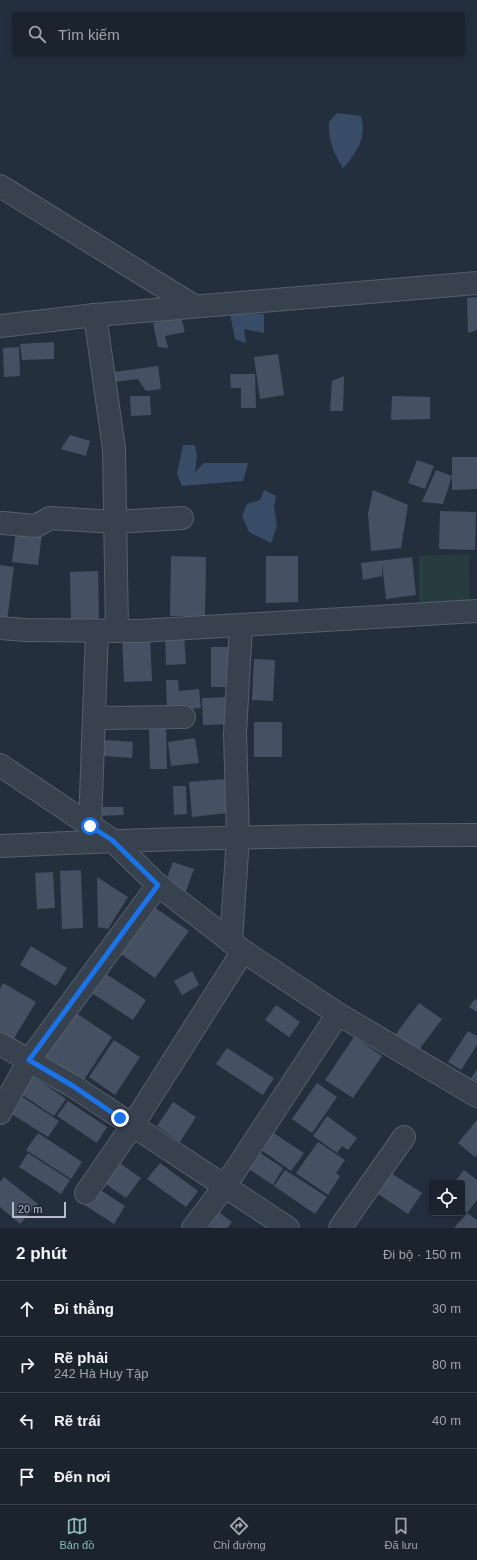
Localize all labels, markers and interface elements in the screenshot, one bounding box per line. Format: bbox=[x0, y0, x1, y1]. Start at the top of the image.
search box bbox=[12, 12, 465, 56]
icon: search bbox=[26, 23, 48, 45]
text: Tìm kiếm bbox=[58, 26, 120, 43]
route start bbox=[81, 817, 99, 835]
route end bbox=[111, 1109, 129, 1127]
map controls bbox=[429, 1180, 465, 1216]
button: locate bbox=[429, 1180, 465, 1216]
scale bar bbox=[12, 1200, 66, 1219]
text: 20 m bbox=[18, 1203, 42, 1215]
text: 2 phút bbox=[16, 1244, 67, 1263]
text: Đi bộ · 150 m bbox=[383, 1247, 461, 1262]
icon: ahead bbox=[16, 1298, 38, 1320]
text: Đi thẳng bbox=[54, 1300, 114, 1317]
text: 30 m bbox=[432, 1301, 461, 1316]
text: Rẽ phải bbox=[54, 1349, 108, 1366]
icon: right bbox=[16, 1354, 38, 1376]
text: 80 m bbox=[432, 1357, 461, 1372]
text: 242 Hà Huy Tập bbox=[54, 1366, 148, 1381]
icon: left bbox=[16, 1410, 38, 1432]
text: Rẽ trái bbox=[54, 1412, 101, 1429]
text: 40 m bbox=[432, 1413, 461, 1428]
icon: arrive bbox=[16, 1466, 38, 1488]
text: Đến nơi bbox=[54, 1468, 111, 1485]
tab: Bản đồ bbox=[59, 1515, 94, 1551]
tab: Chỉ đường bbox=[213, 1515, 266, 1551]
tab: Đã lưu bbox=[385, 1515, 418, 1551]

